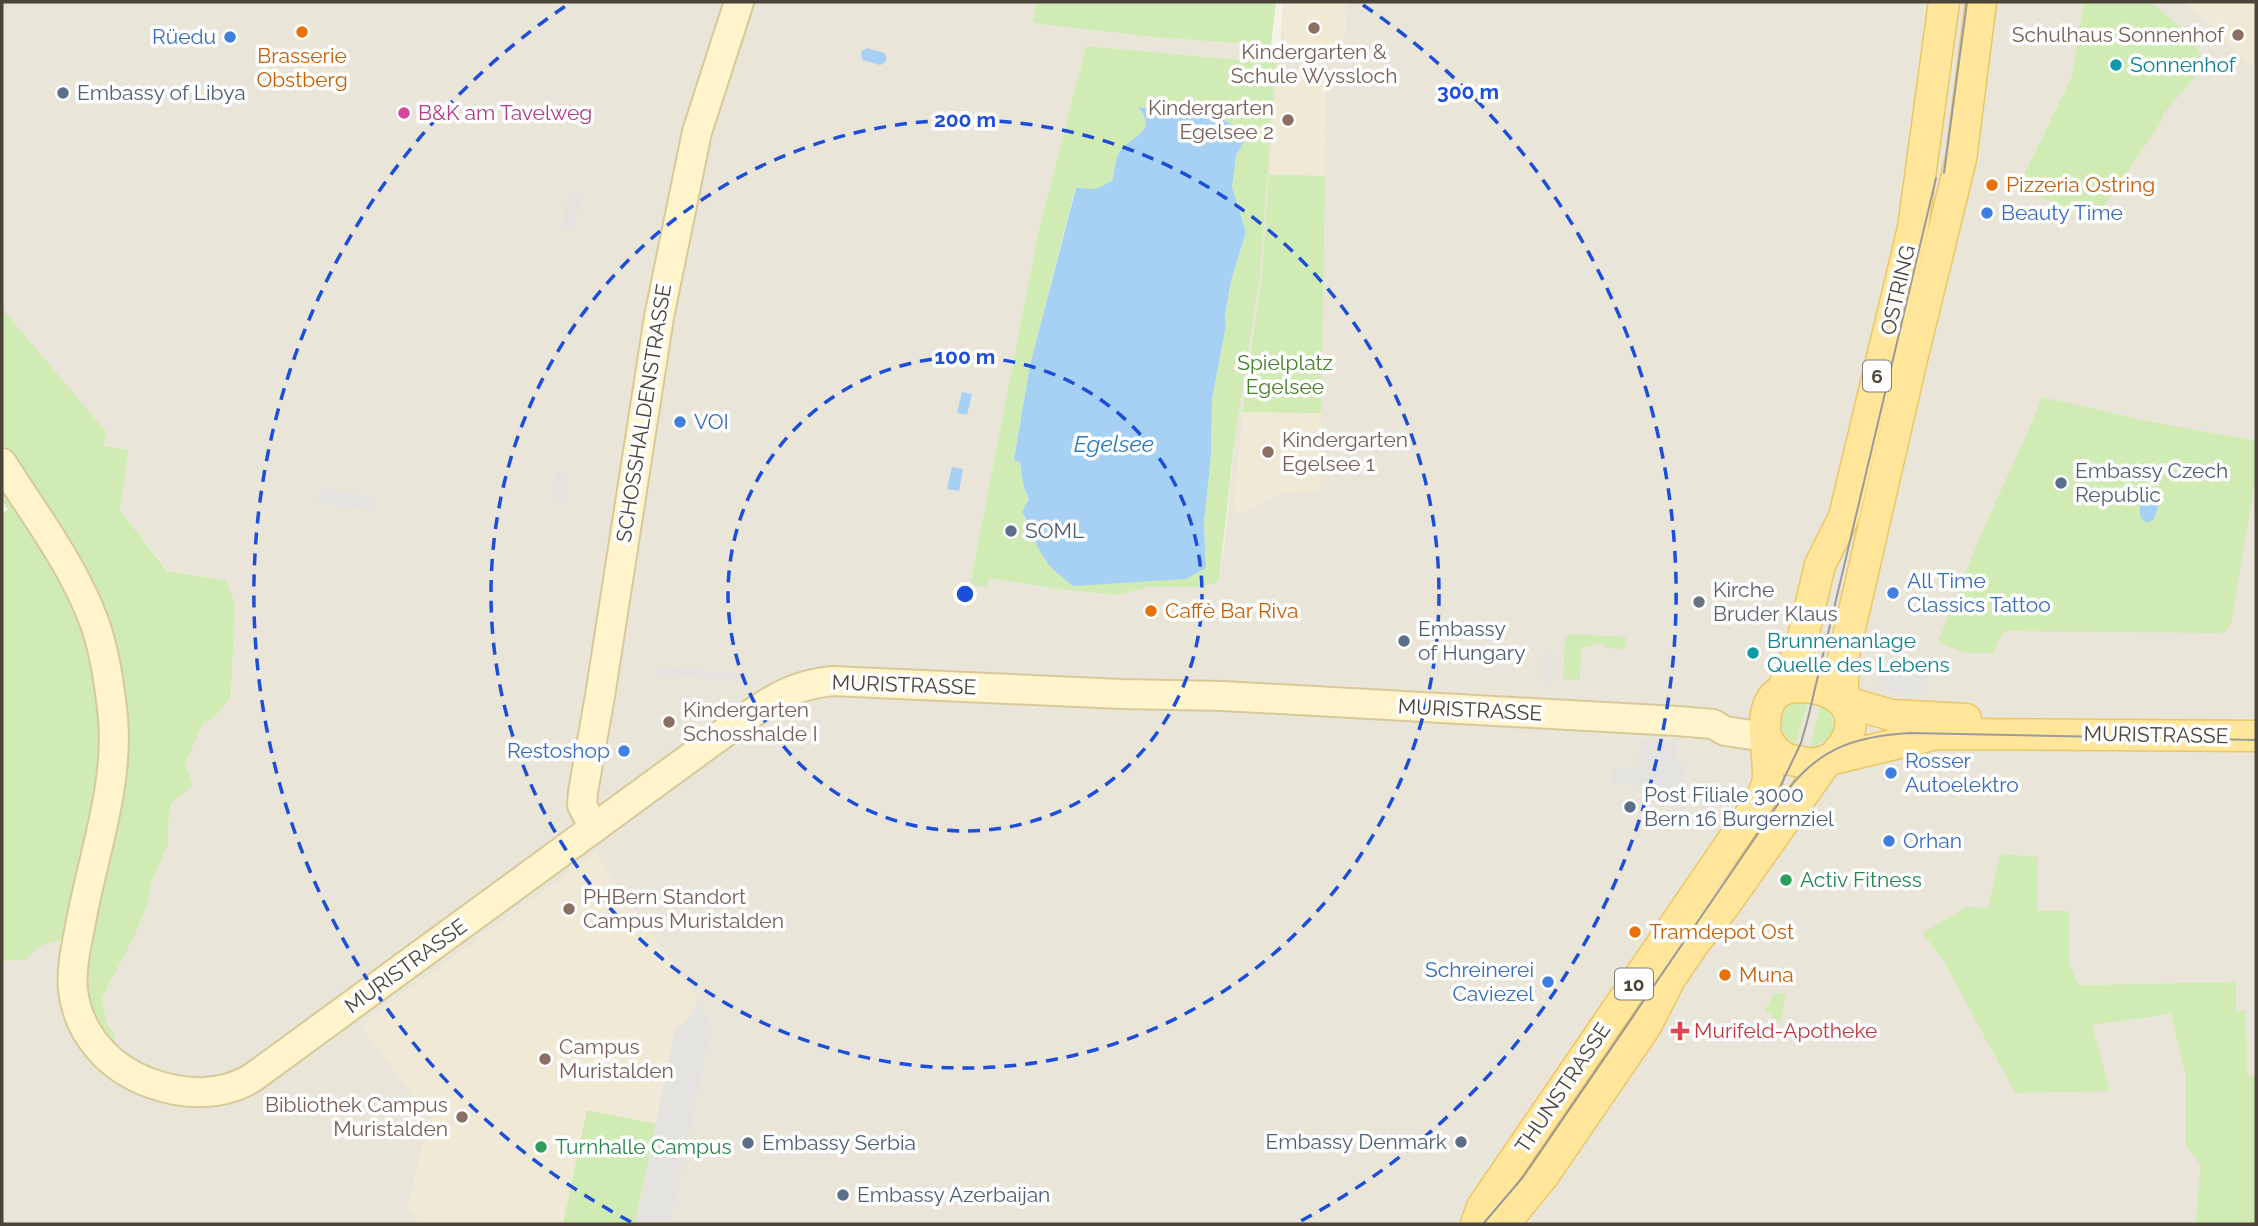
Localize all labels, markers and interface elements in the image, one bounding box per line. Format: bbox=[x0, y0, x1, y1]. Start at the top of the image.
marker: Kindergarten & Schule Wyssloch bbox=[1306, 20, 1322, 36]
place label: Schulhaus Sonnenhof bbox=[2012, 22, 2225, 47]
place label: Rüedu bbox=[152, 24, 216, 49]
marker: Brasserie Obstberg bbox=[294, 24, 310, 40]
marker: Schulhaus Sonnenhof bbox=[2230, 27, 2246, 43]
marker: Rüedu bbox=[222, 29, 238, 45]
place label: Kindergarten & Schule Wyssloch bbox=[1231, 39, 1397, 88]
place label: Brasserie Obstberg bbox=[256, 43, 348, 92]
place label: Sonnenhof bbox=[2130, 52, 2237, 77]
marker: Sonnenhof bbox=[2108, 57, 2124, 73]
text: 300 m bbox=[1437, 79, 1499, 104]
place label: Embassy of Libya bbox=[77, 80, 246, 105]
marker: Embassy of Libya bbox=[55, 85, 71, 101]
place label: Kindergarten Egelsee 2 bbox=[1148, 95, 1274, 144]
place label: B&K am Tavelweg bbox=[418, 100, 592, 125]
marker: B&K am Tavelweg bbox=[396, 105, 412, 121]
text: 200 m bbox=[934, 107, 996, 132]
marker: Kindergarten Egelsee 2 bbox=[1280, 112, 1296, 128]
place label: Pizzeria Ostring bbox=[2006, 172, 2155, 197]
marker: Pizzeria Ostring bbox=[1984, 177, 2000, 193]
place label: Beauty Time bbox=[2001, 200, 2123, 225]
marker: Beauty Time bbox=[1979, 205, 1995, 221]
street label: OSTRING bbox=[1875, 243, 1920, 337]
street label: SCHOSSHALDENSTRASSE bbox=[611, 282, 676, 544]
text: 100 m bbox=[935, 344, 995, 369]
park label: Spielplatz Egelsee bbox=[1237, 350, 1333, 399]
road number: 6 bbox=[1863, 360, 1891, 392]
place label: VOI bbox=[694, 409, 729, 434]
marker: VOI bbox=[672, 414, 688, 430]
place label: Kindergarten Egelsee 1 bbox=[1282, 427, 1408, 476]
water label: Egelsee bbox=[1074, 430, 1154, 457]
marker: Kindergarten Egelsee 1 bbox=[1260, 444, 1276, 460]
place label: Embassy Czech Republic bbox=[2075, 458, 2228, 507]
marker: Embassy Czech Republic bbox=[2053, 475, 2069, 491]
place label: SOML bbox=[1025, 518, 1084, 543]
marker: SOML bbox=[1003, 523, 1019, 539]
place label: All Time Classics Tattoo bbox=[1907, 568, 2051, 617]
place label: Kirche Bruder Klaus bbox=[1713, 577, 1838, 626]
centre of rings bbox=[953, 582, 977, 606]
marker: All Time Classics Tattoo bbox=[1885, 585, 1901, 601]
marker: Kirche Bruder Klaus bbox=[1691, 594, 1707, 610]
place label: Caffè Bar Riva bbox=[1165, 598, 1299, 623]
marker: Caffè Bar Riva bbox=[1143, 603, 1159, 619]
place label: Embassy of Hungary bbox=[1418, 616, 1526, 665]
place label: Brunnenanlage Quelle des Lebens bbox=[1767, 628, 1950, 677]
marker: Embassy of Hungary bbox=[1396, 633, 1412, 649]
marker: Brunnenanlage Quelle des Lebens bbox=[1745, 645, 1761, 661]
street label: MURISTRASSE bbox=[831, 669, 977, 700]
street label: MURISTRASSE bbox=[1397, 693, 1543, 726]
place label: Kindergarten Schosshalde I bbox=[683, 697, 818, 746]
marker: Kindergarten Schosshalde I bbox=[661, 714, 677, 730]
street label: MURISTRASSE bbox=[2083, 721, 2229, 748]
place label: Restoshop bbox=[507, 738, 610, 763]
marker: Restoshop bbox=[616, 743, 632, 759]
place label: Rosser Autoelektro bbox=[1905, 748, 2019, 797]
marker: Rosser Autoelektro bbox=[1883, 765, 1899, 781]
place label: Post Filiale 3000 Bern 16 Burgernziel bbox=[1644, 782, 1834, 831]
marker: Post Filiale 3000 Bern 16 Burgernziel bbox=[1622, 799, 1638, 815]
place label: Orhan bbox=[1903, 828, 1962, 853]
marker: Orhan bbox=[1881, 833, 1897, 849]
place label: Activ Fitness bbox=[1800, 867, 1922, 892]
marker: Activ Fitness bbox=[1778, 872, 1794, 888]
place label: PHBern Standort Campus Muristalden bbox=[583, 884, 784, 933]
marker: PHBern Standort Campus Muristalden bbox=[561, 901, 577, 917]
street label: MURISTRASSE bbox=[340, 913, 472, 1018]
place label: Tramdepot Ost bbox=[1649, 919, 1794, 944]
marker: Tramdepot Ost bbox=[1627, 924, 1643, 940]
place label: Schreinerei Caviezel bbox=[1425, 957, 1534, 1006]
place label: Muna bbox=[1739, 962, 1794, 987]
marker: Muna bbox=[1717, 967, 1733, 983]
road number: 10 bbox=[1615, 968, 1653, 1000]
marker: Schreinerei Caviezel bbox=[1540, 974, 1556, 990]
street label: THUNSTRASSE bbox=[1510, 1018, 1615, 1158]
place label: Murifeld-Apotheke bbox=[1694, 1018, 1877, 1043]
marker: Murifeld-Apotheke bbox=[1672, 1023, 1688, 1039]
place label: Campus Muristalden bbox=[559, 1034, 674, 1083]
marker: Campus Muristalden bbox=[537, 1051, 553, 1067]
place label: Bibliothek Campus Muristalden bbox=[265, 1092, 448, 1141]
marker: Bibliothek Campus Muristalden bbox=[454, 1109, 470, 1125]
place label: Embassy Denmark bbox=[1266, 1129, 1447, 1154]
place label: Embassy Serbia bbox=[762, 1130, 916, 1155]
place label: Turnhalle Campus bbox=[555, 1134, 732, 1159]
marker: Embassy Denmark bbox=[1453, 1134, 1469, 1150]
marker: Embassy Serbia bbox=[740, 1135, 756, 1151]
marker: Turnhalle Campus bbox=[533, 1139, 549, 1155]
place label: Embassy Azerbaijan bbox=[857, 1182, 1050, 1207]
marker: Embassy Azerbaijan bbox=[835, 1187, 851, 1203]

